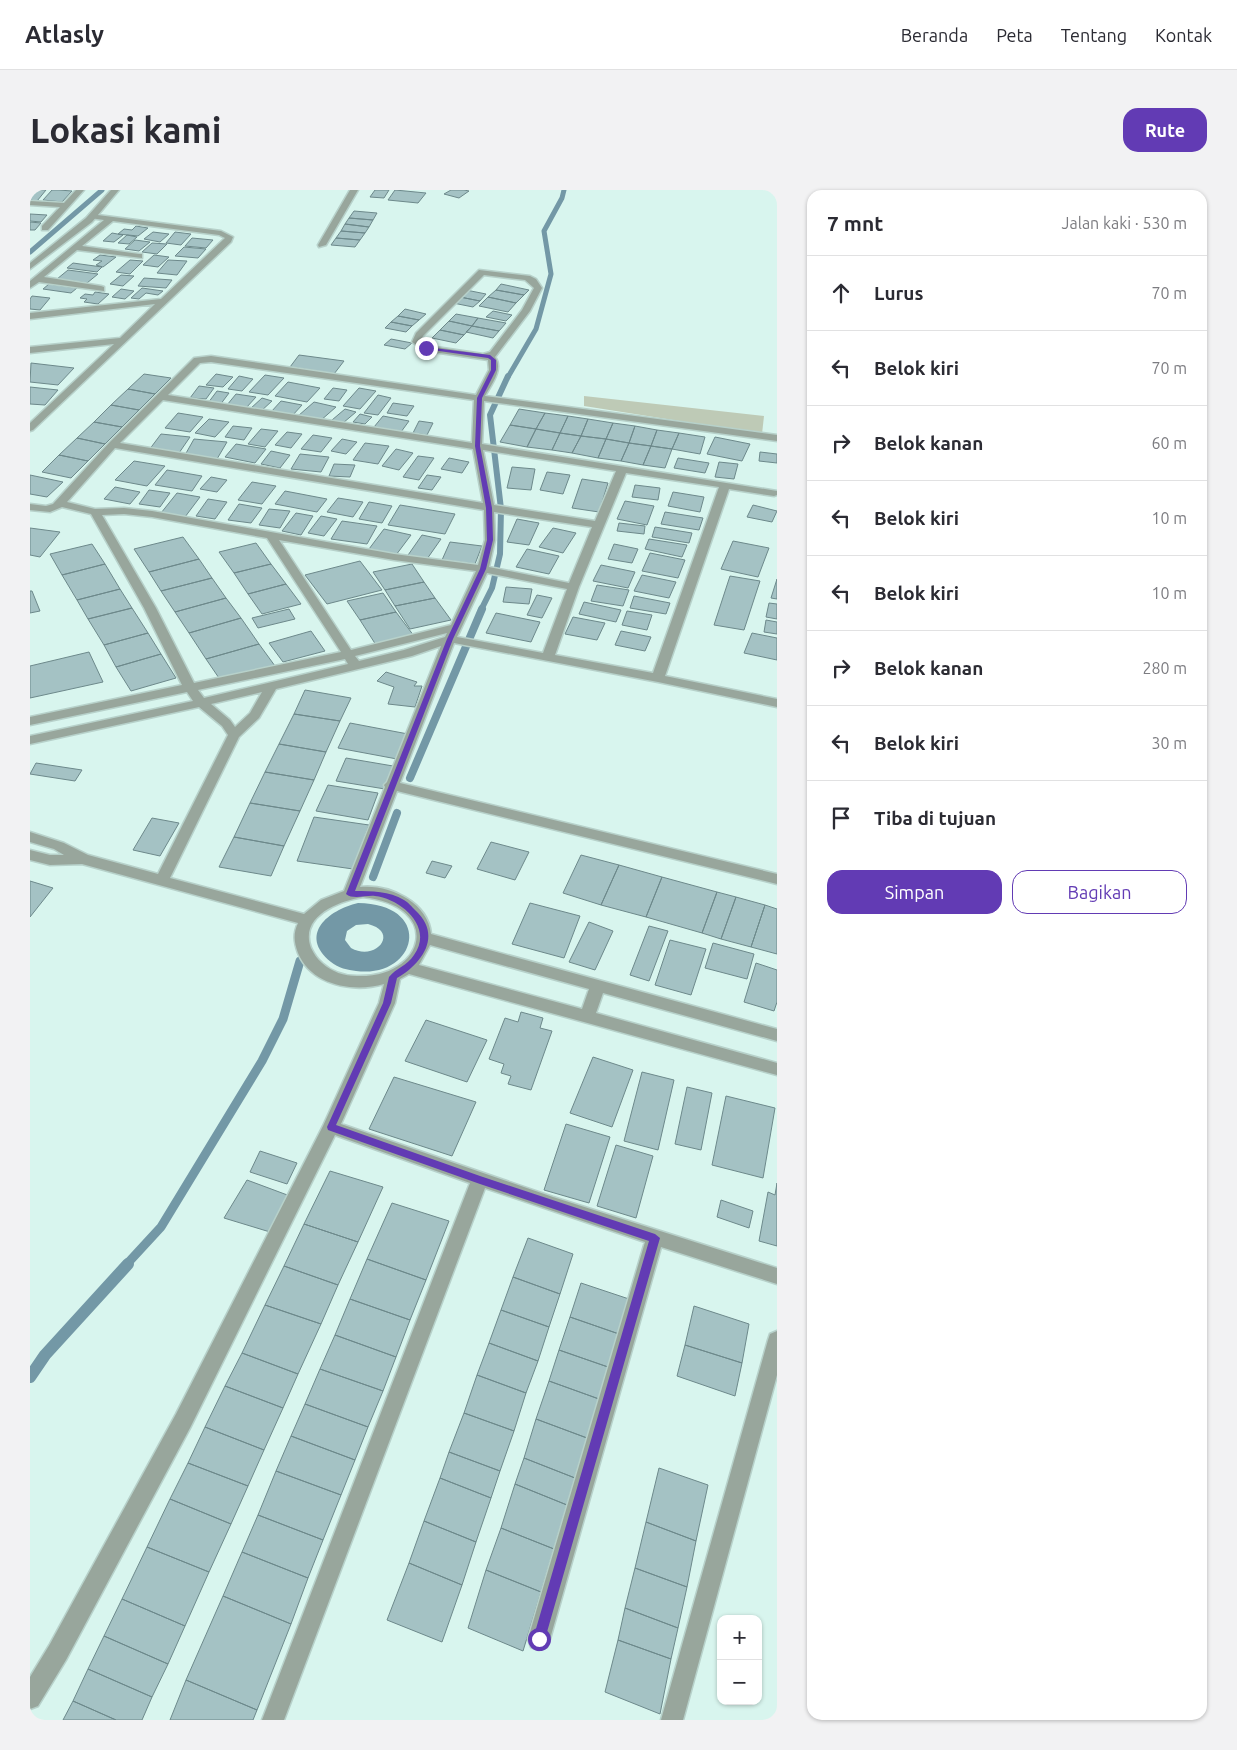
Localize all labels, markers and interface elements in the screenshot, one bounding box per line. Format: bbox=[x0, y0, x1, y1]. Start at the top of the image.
text: Atlasly bbox=[25, 21, 104, 48]
text: Beranda bbox=[901, 25, 968, 45]
text: Peta bbox=[996, 25, 1033, 45]
text: Tentang bbox=[1061, 25, 1127, 45]
text: Kontak bbox=[1155, 25, 1212, 45]
button: Rute bbox=[1123, 108, 1207, 152]
text: Lokasi kami bbox=[30, 110, 222, 150]
text: 7 mnt bbox=[827, 211, 883, 235]
text: Jalan kaki · 530 m bbox=[1062, 214, 1187, 232]
icon: ahead bbox=[827, 279, 855, 307]
text: Lurus bbox=[874, 282, 923, 304]
text: 70 m bbox=[1151, 284, 1187, 302]
route end bbox=[415, 337, 438, 360]
icon: left bbox=[827, 354, 855, 382]
text: Belok kiri bbox=[874, 357, 959, 379]
text: 70 m bbox=[1151, 359, 1187, 377]
icon: right bbox=[827, 429, 855, 457]
text: Belok kanan bbox=[874, 432, 983, 454]
text: 60 m bbox=[1151, 434, 1187, 452]
icon: left bbox=[827, 504, 855, 532]
text: Belok kiri bbox=[874, 507, 959, 529]
text: 10 m bbox=[1151, 509, 1187, 527]
icon: left bbox=[827, 579, 855, 607]
text: Belok kiri bbox=[874, 582, 959, 604]
text: 10 m bbox=[1151, 584, 1187, 602]
icon: right bbox=[827, 654, 855, 682]
text: Belok kanan bbox=[874, 657, 983, 679]
text: 280 m bbox=[1142, 659, 1187, 677]
icon: left bbox=[827, 729, 855, 757]
text: Belok kiri bbox=[874, 732, 959, 754]
text: 30 m bbox=[1151, 734, 1187, 752]
icon: arrive bbox=[827, 804, 855, 832]
text: Tiba di tujuan bbox=[874, 807, 996, 829]
button: Simpan bbox=[827, 870, 1002, 914]
button: Bagikan bbox=[1012, 870, 1187, 914]
map controls bbox=[717, 1615, 762, 1705]
button: + bbox=[717, 1615, 762, 1660]
route start bbox=[528, 1628, 551, 1651]
button: − bbox=[717, 1660, 762, 1705]

